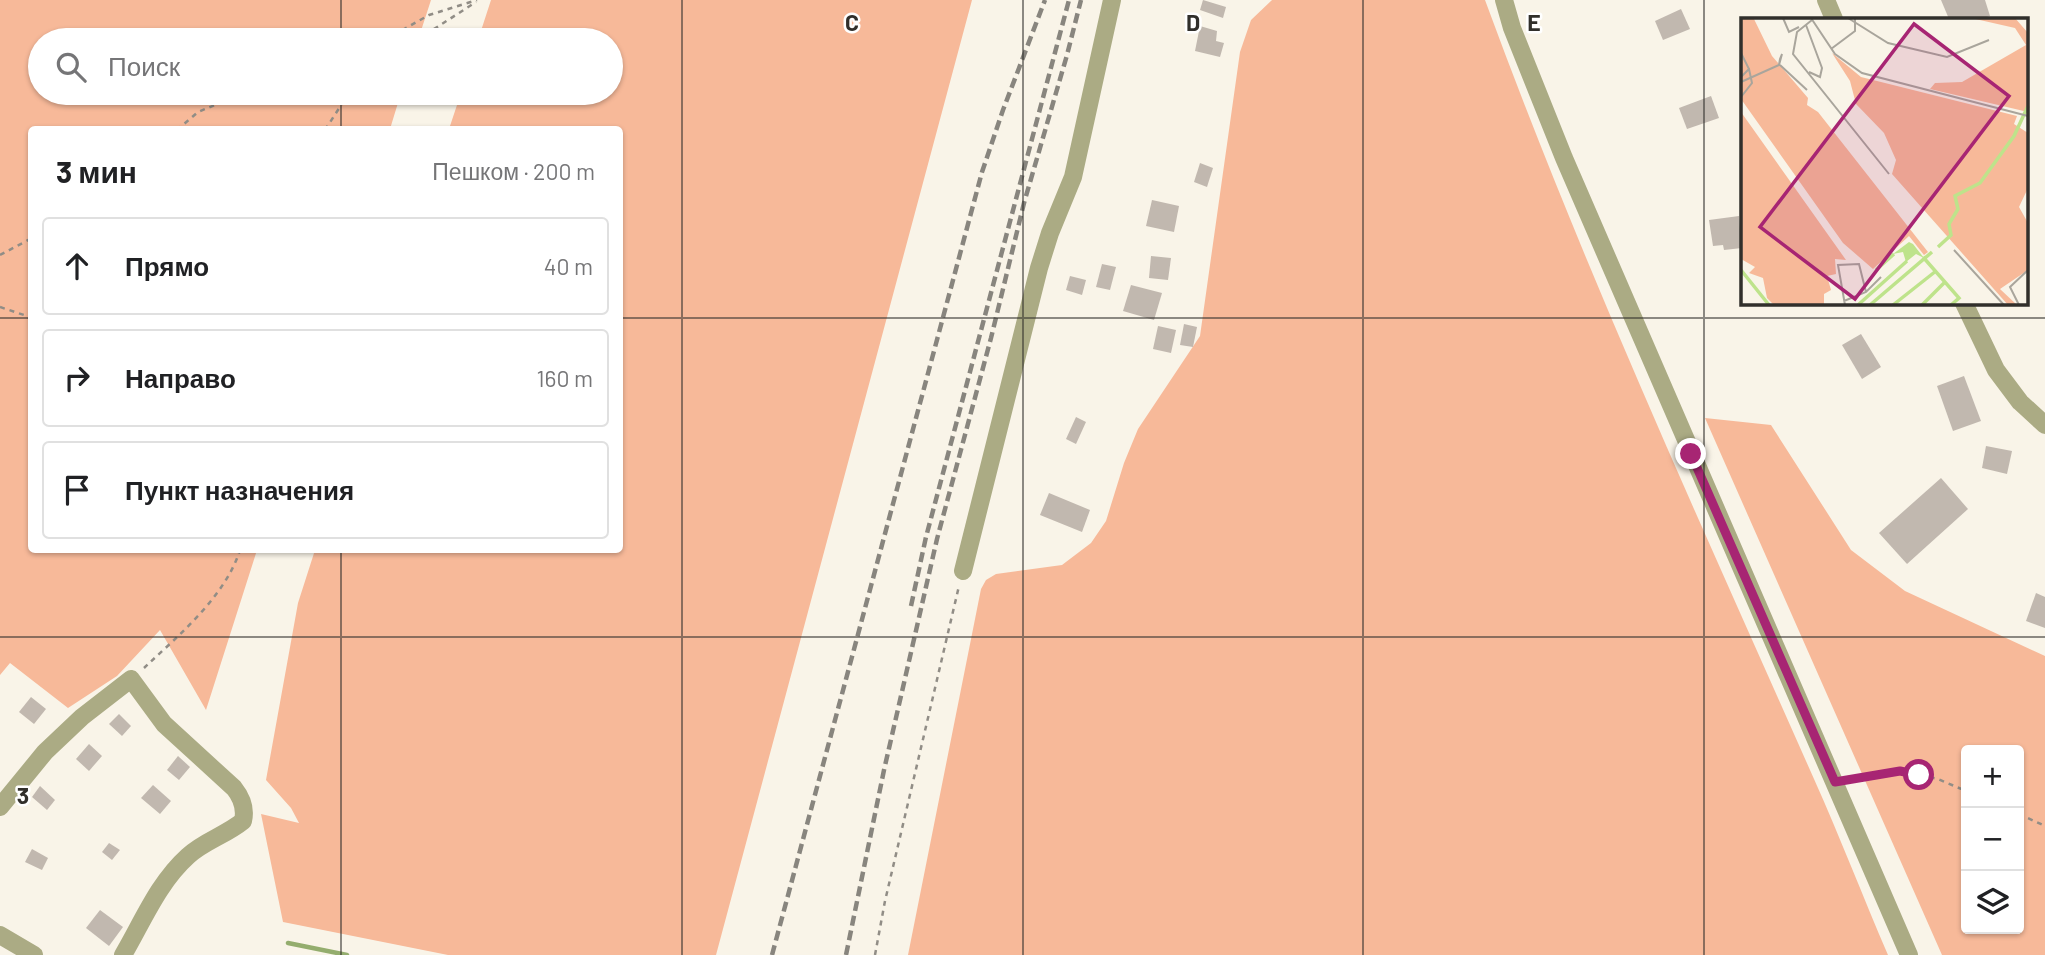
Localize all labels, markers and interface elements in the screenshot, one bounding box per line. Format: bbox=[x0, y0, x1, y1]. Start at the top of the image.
text: C bbox=[845, 8, 859, 36]
text: D bbox=[1186, 8, 1200, 36]
text: E bbox=[1527, 8, 1541, 36]
inset map bbox=[1741, 18, 2028, 304]
search box bbox=[28, 28, 623, 105]
icon: search bbox=[52, 48, 90, 86]
text: Поиск bbox=[108, 50, 180, 81]
text: 3 мин bbox=[56, 153, 137, 189]
text: Пешком · 200 m bbox=[432, 157, 595, 185]
icon: ahead bbox=[58, 247, 96, 285]
text: Прямо bbox=[125, 250, 209, 281]
text: 40 m bbox=[544, 252, 593, 280]
icon: right bbox=[58, 359, 96, 397]
text: Направо bbox=[125, 362, 236, 393]
text: 160 m bbox=[536, 364, 593, 392]
route end bbox=[1675, 438, 1706, 469]
icon: arrive bbox=[58, 471, 96, 509]
text: Пункт назначения bbox=[125, 474, 354, 505]
map controls bbox=[1961, 745, 2024, 934]
button: + bbox=[1961, 745, 2024, 808]
route start bbox=[1903, 759, 1934, 790]
text: 3 bbox=[17, 781, 29, 809]
button: − bbox=[1961, 808, 2024, 871]
button: layers bbox=[1961, 871, 2024, 934]

